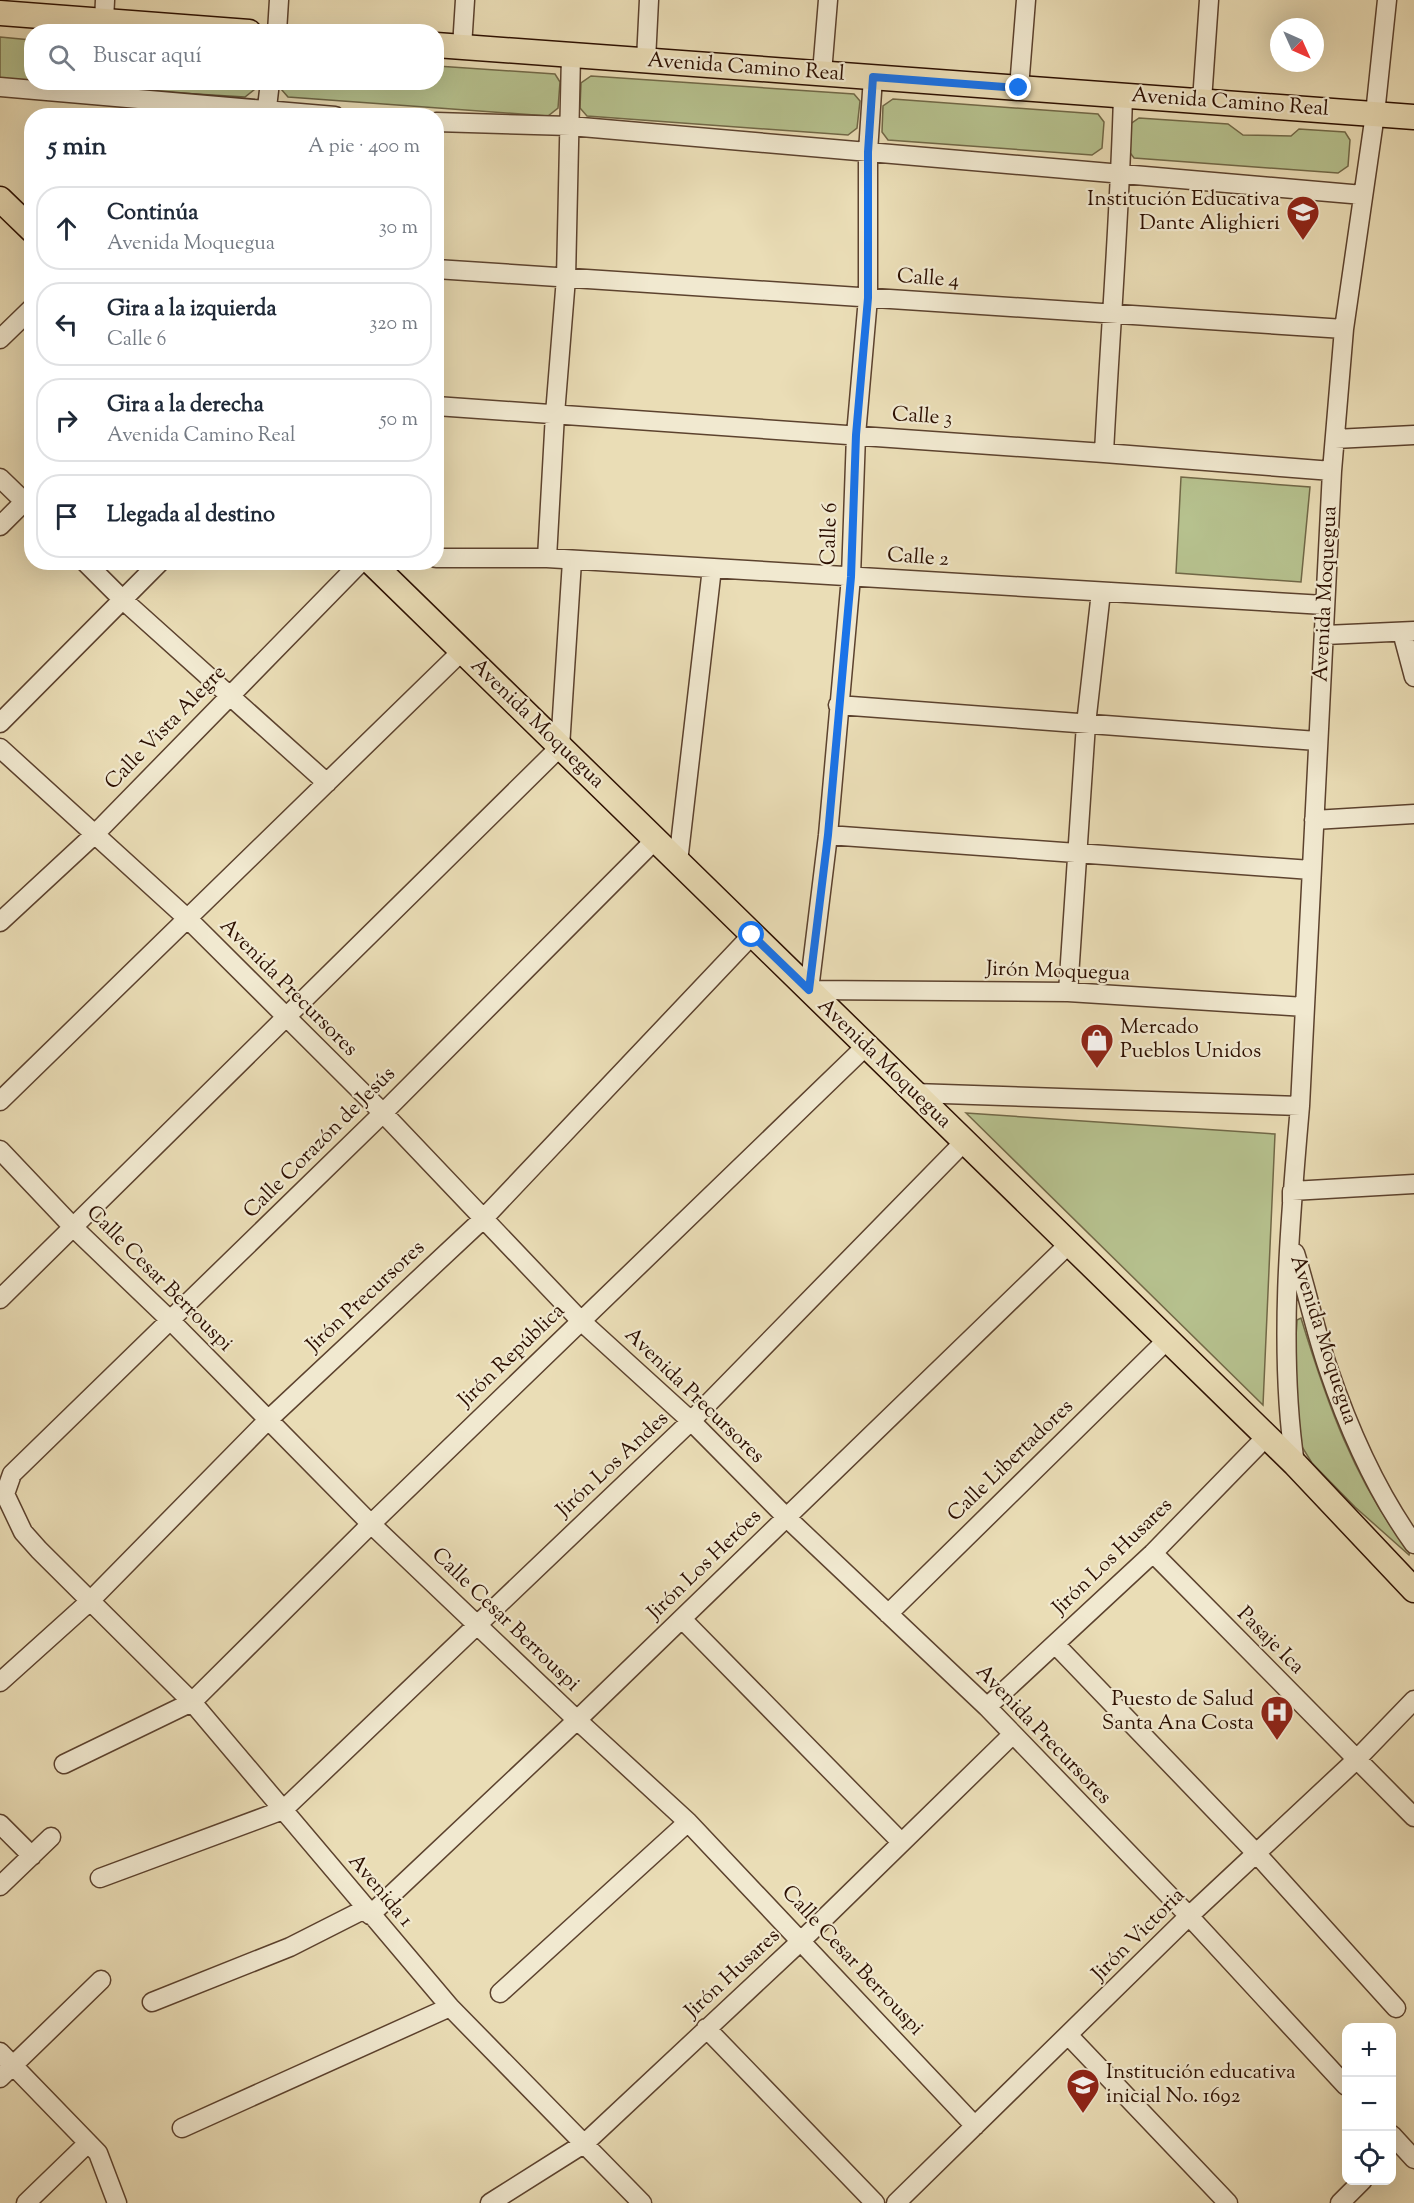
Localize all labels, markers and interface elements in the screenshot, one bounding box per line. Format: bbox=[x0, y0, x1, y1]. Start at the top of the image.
north arrow bbox=[1270, 18, 1324, 72]
search box bbox=[24, 24, 444, 90]
icon: search bbox=[45, 41, 78, 74]
text: Buscar aquí bbox=[93, 41, 202, 73]
street label: Avenida Camino Real bbox=[646, 46, 846, 90]
route end bbox=[1005, 74, 1031, 100]
street label: Avenida Camino Real bbox=[1130, 81, 1330, 125]
text: 5 min bbox=[48, 129, 107, 166]
text: A pie · 400 m bbox=[308, 133, 420, 162]
place label: Institución Educativa Dante Alighieri bbox=[1087, 185, 1280, 239]
school or university icon: Institución Educativa Dante Alighieri bbox=[1285, 194, 1321, 241]
text: Continúa bbox=[107, 198, 198, 230]
icon: ahead bbox=[50, 212, 83, 245]
text: 30 m bbox=[379, 214, 418, 243]
text: Avenida Moquegua bbox=[107, 230, 275, 259]
street label: Calle 4 bbox=[896, 262, 960, 296]
text: Gira a la izquierda bbox=[107, 294, 277, 326]
icon: left bbox=[50, 308, 83, 341]
text: 320 m bbox=[369, 310, 418, 339]
text: Calle 6 bbox=[107, 326, 167, 355]
text: Gira a la derecha bbox=[107, 390, 264, 422]
street label: Calle 3 bbox=[891, 400, 953, 434]
icon: right bbox=[50, 404, 83, 437]
text: 50 m bbox=[380, 406, 418, 435]
text: Avenida Camino Real bbox=[107, 422, 296, 451]
icon: arrive bbox=[50, 500, 83, 533]
text: Llegada al destino bbox=[107, 500, 275, 532]
street label: Calle 6 bbox=[814, 502, 846, 566]
street label: Avenida Moquegua bbox=[1306, 505, 1346, 683]
street label: Calle 2 bbox=[886, 541, 950, 575]
street label: Avenida Moquegua bbox=[463, 652, 611, 796]
street label: Calle Vista Alegre bbox=[98, 659, 234, 797]
street label: Avenida Precursores bbox=[212, 912, 364, 1064]
route start bbox=[738, 921, 764, 947]
street label: Jirón Moquegua bbox=[984, 954, 1131, 990]
street label: Avenida Moquegua bbox=[810, 992, 958, 1136]
place label: Mercado Pueblos Unidos bbox=[1120, 1013, 1261, 1067]
shop icon: Mercado Pueblos Unidos bbox=[1079, 1022, 1115, 1069]
street label: Calle Corazón de Jesús bbox=[237, 1060, 403, 1226]
street label: Calle Cesar Berrouspi bbox=[79, 1199, 239, 1359]
street label: Jirón Precursores bbox=[299, 1234, 432, 1361]
street label: Avenida Moquegua bbox=[1281, 1252, 1365, 1429]
street label: Jirón República bbox=[451, 1297, 572, 1415]
street label: Avenida Precursores bbox=[617, 1321, 771, 1471]
street label: Calle Libertadores bbox=[941, 1393, 1081, 1529]
street label: Jirón Los Andes bbox=[549, 1405, 676, 1526]
street label: Jirón Los Husares bbox=[1045, 1492, 1180, 1623]
street label: Jirón Los Heróes bbox=[640, 1503, 769, 1628]
street label: Calle Cesar Berrouspi bbox=[424, 1541, 586, 1699]
street label: Pasaje Ica bbox=[1229, 1600, 1311, 1682]
street label: Avenida Precursores bbox=[968, 1658, 1118, 1812]
place label: Puesto de Salud Santa Ana Costa bbox=[1102, 1685, 1254, 1739]
hospital icon: Puesto de Salud Santa Ana Costa bbox=[1259, 1694, 1295, 1741]
street label: Avenida 1 bbox=[340, 1848, 420, 1934]
street label: Calle Cesar Berrouspi bbox=[774, 1879, 930, 2043]
street label: Jirón Victoria bbox=[1085, 1881, 1193, 1989]
street label: Jirón Husares bbox=[678, 1922, 787, 2027]
map controls bbox=[1342, 2023, 1396, 2185]
button: + bbox=[1342, 2023, 1396, 2077]
place label: Institución educativa inicial No. 1692 bbox=[1106, 2058, 1296, 2112]
school or university icon: Institución educativa inicial No. 1692 bbox=[1065, 2067, 1101, 2114]
button: − bbox=[1342, 2077, 1396, 2131]
button: locate bbox=[1342, 2131, 1396, 2185]

